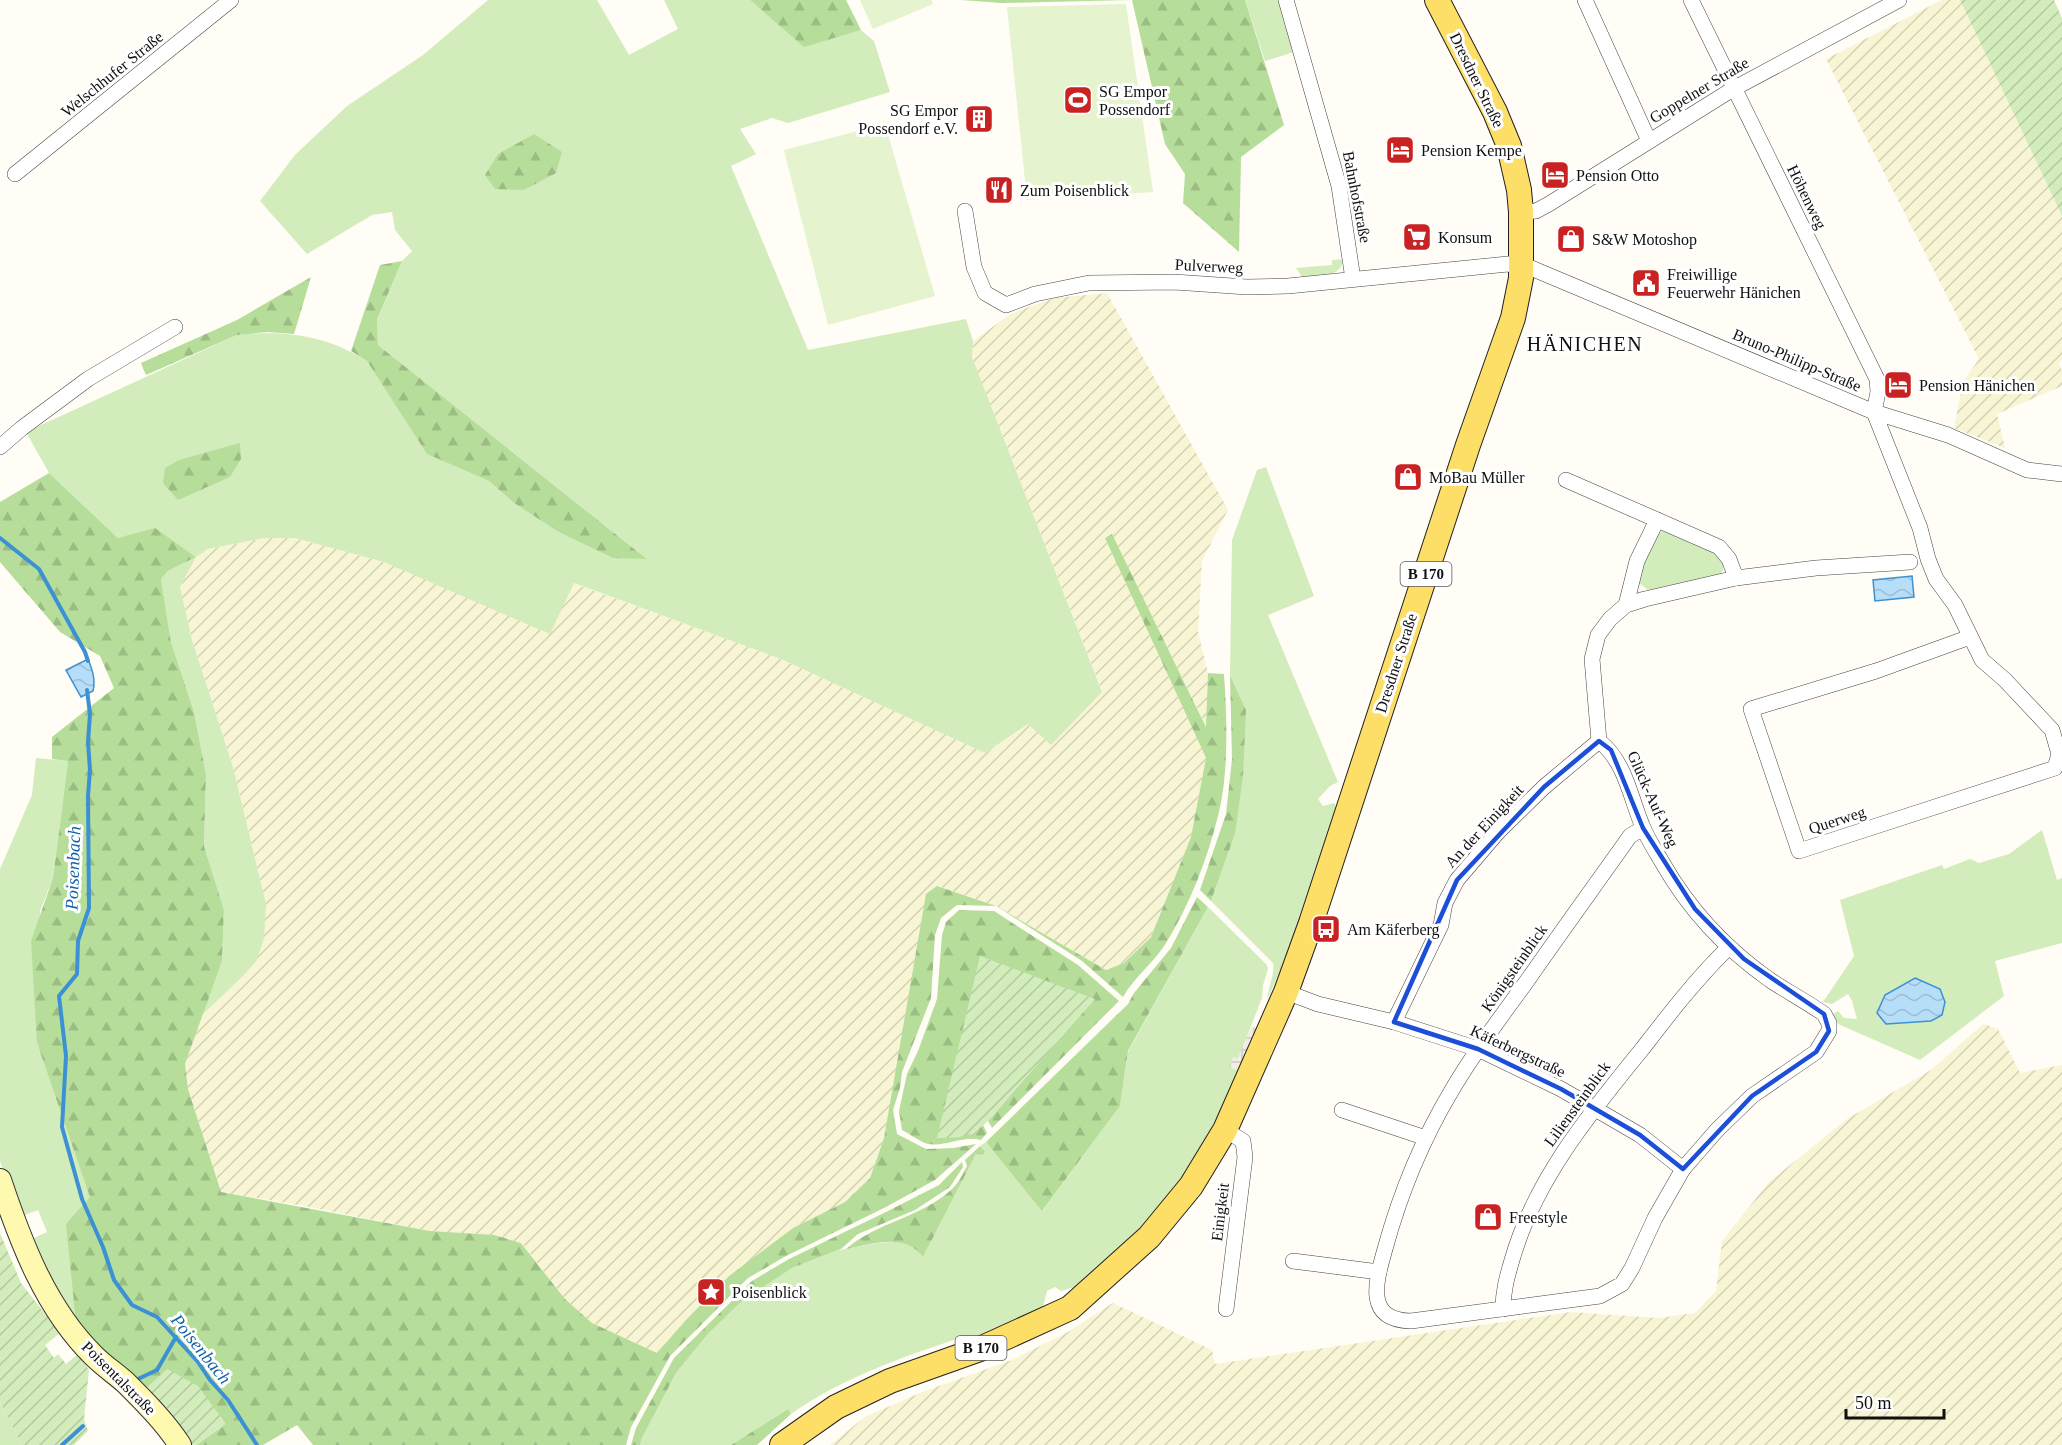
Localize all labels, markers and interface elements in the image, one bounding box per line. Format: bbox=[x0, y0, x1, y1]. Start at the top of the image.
street label: Welschhufer Straße bbox=[58, 28, 166, 120]
street label: Dresdner Straße bbox=[1447, 30, 1507, 130]
street label: Goppelner Straße bbox=[1646, 54, 1752, 127]
place label: SG Empor Possendorf bbox=[1099, 83, 1171, 118]
sports icon: SG Empor Possendorf bbox=[1062, 84, 1094, 116]
place label: SG Empor Possendorf e.V. bbox=[858, 102, 959, 137]
building icon: SG Empor Possendorf e.V. bbox=[963, 103, 995, 135]
hotel icon: Pension Kempe bbox=[1384, 134, 1416, 166]
place label: Pension Kempe bbox=[1421, 142, 1522, 160]
street label: Bahnhofstraße bbox=[1340, 150, 1374, 244]
hotel icon: Pension Otto bbox=[1539, 159, 1571, 191]
street label: Höhenweg bbox=[1783, 162, 1830, 232]
place label: Pension Otto bbox=[1576, 167, 1659, 184]
restaurant icon: Zum Poisenblick bbox=[983, 174, 1015, 206]
place label: Zum Poisenblick bbox=[1020, 182, 1129, 199]
supermarket icon: Konsum bbox=[1401, 221, 1433, 253]
shop icon: S&W Motoshop bbox=[1555, 223, 1587, 255]
place label: Konsum bbox=[1438, 229, 1493, 246]
place label: S&W Motoshop bbox=[1592, 231, 1697, 249]
street label: Pulverweg bbox=[1174, 256, 1244, 277]
place label: Freiwillige Feuerwehr Hänichen bbox=[1667, 266, 1801, 301]
public building icon: Freiwillige Feuerwehr Hänichen bbox=[1630, 267, 1662, 299]
street label: Bruno-Philipp-Straße bbox=[1730, 325, 1864, 396]
district label: HÄNICHEN bbox=[1527, 333, 1643, 355]
hotel icon: Pension Hänichen bbox=[1882, 369, 1914, 401]
place label: Pension Hänichen bbox=[1919, 377, 2035, 394]
shop icon: MoBau Müller bbox=[1392, 461, 1424, 493]
place label: MoBau Müller bbox=[1429, 469, 1525, 486]
road number: B 170 bbox=[1400, 562, 1452, 586]
street label: Dresdner Straße bbox=[1372, 611, 1420, 715]
street label: Glück-Auf-Weg bbox=[1623, 748, 1682, 850]
street label: An der Einigkeit bbox=[1441, 781, 1528, 871]
street label: Querweg bbox=[1806, 803, 1868, 838]
water label: Poisenbach bbox=[62, 826, 84, 911]
bus stop icon: Am Käferberg bbox=[1310, 913, 1342, 945]
place label: Am Käferberg bbox=[1347, 921, 1440, 939]
street label: Königsteinblick bbox=[1478, 921, 1551, 1015]
street label: Käferbergstraße bbox=[1467, 1022, 1568, 1081]
street label: Liliensteinblick bbox=[1541, 1058, 1613, 1150]
street label: Einigkeit bbox=[1208, 1181, 1233, 1242]
shop icon: Freestyle bbox=[1472, 1201, 1504, 1233]
place label: Freestyle bbox=[1509, 1209, 1568, 1227]
place icon: Poisenblick bbox=[695, 1276, 727, 1308]
place label: Poisenblick bbox=[732, 1284, 807, 1301]
water label: Poisenbach bbox=[166, 1309, 235, 1388]
road number: B 170 bbox=[956, 1336, 1006, 1360]
street label: Poisentalstraße bbox=[79, 1338, 159, 1418]
scale bar bbox=[1846, 1382, 1944, 1420]
text: 50 m bbox=[1855, 1393, 1892, 1413]

